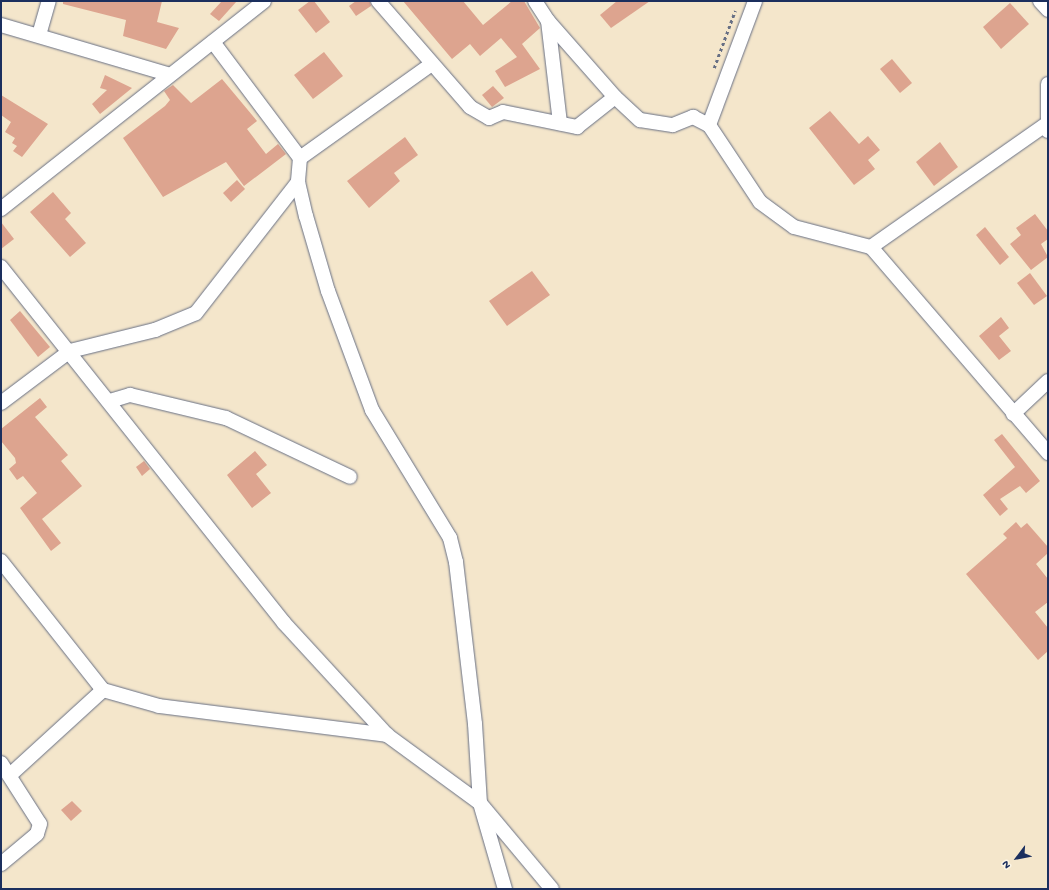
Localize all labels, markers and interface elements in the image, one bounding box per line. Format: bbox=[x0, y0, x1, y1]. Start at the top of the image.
north arrow bbox=[997, 838, 1037, 878]
text: N bbox=[1000, 858, 1014, 871]

